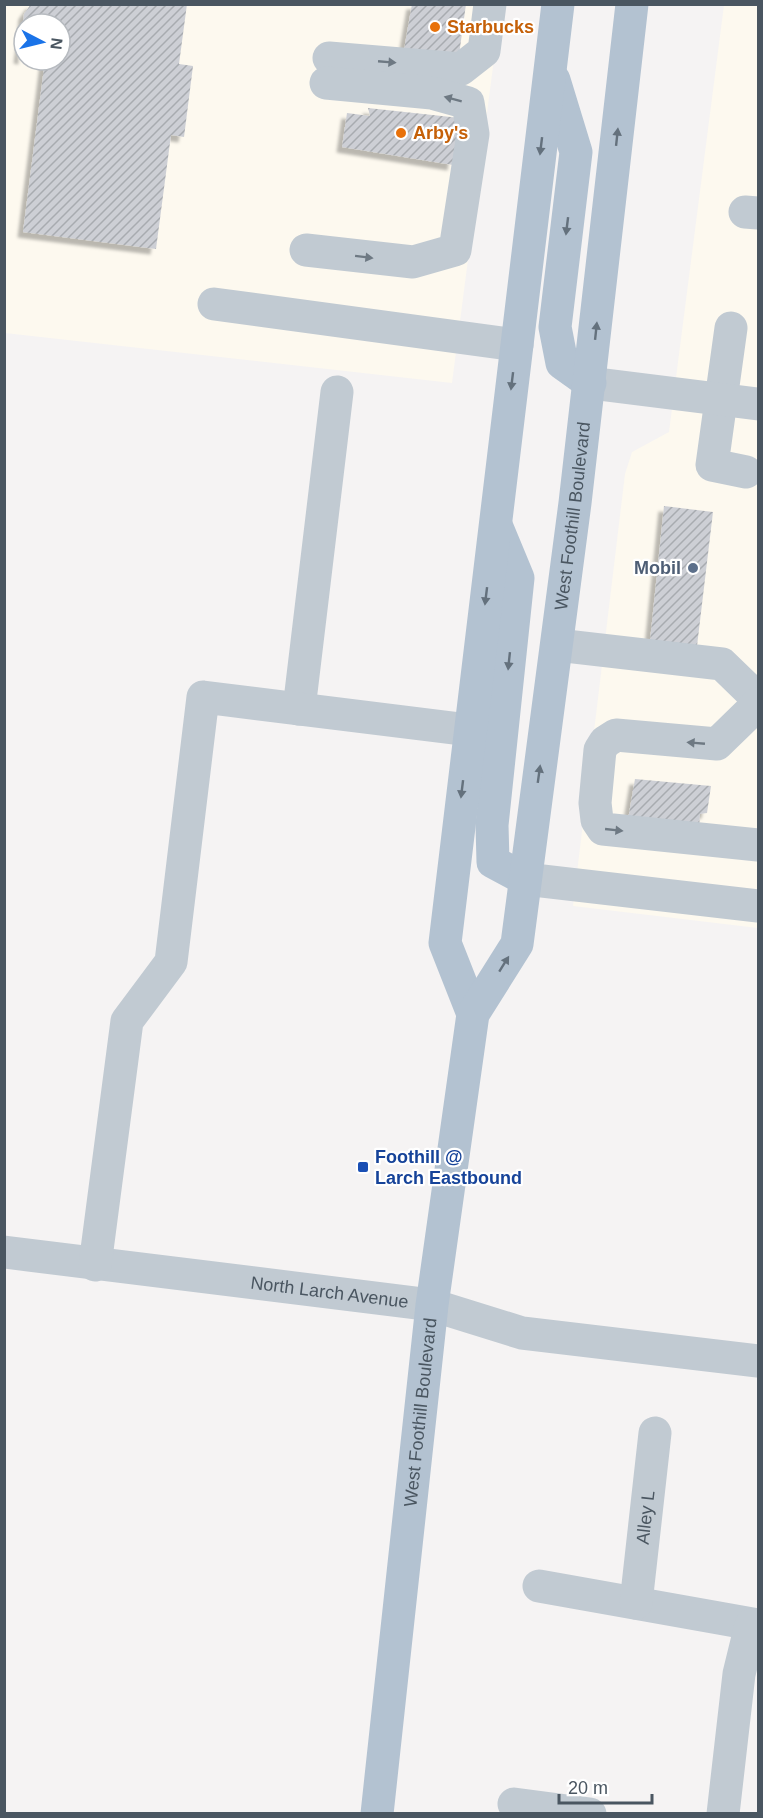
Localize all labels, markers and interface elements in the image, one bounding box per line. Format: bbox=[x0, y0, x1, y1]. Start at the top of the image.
north arrow bbox=[12, 12, 72, 72]
place label: Starbucks bbox=[447, 17, 534, 37]
marker: Starbucks bbox=[428, 20, 442, 34]
text: N bbox=[47, 37, 66, 51]
one-way arrow bbox=[378, 58, 397, 67]
one-way arrow bbox=[444, 94, 462, 103]
place label: Arby's bbox=[413, 123, 468, 143]
marker: Arby's bbox=[394, 126, 408, 140]
one-way arrow bbox=[612, 127, 622, 146]
one-way arrow bbox=[536, 137, 545, 156]
one-way arrow bbox=[563, 216, 572, 235]
one-way arrow bbox=[354, 252, 373, 261]
one-way arrow bbox=[591, 321, 600, 340]
one-way arrow bbox=[508, 372, 517, 391]
street label: West Foothill Boulevard bbox=[551, 421, 594, 612]
place label: Mobil bbox=[634, 558, 681, 578]
marker: Mobil bbox=[686, 561, 700, 575]
one-way arrow bbox=[482, 586, 491, 605]
one-way arrow bbox=[504, 651, 514, 670]
one-way arrow bbox=[686, 738, 705, 747]
one-way arrow bbox=[535, 765, 544, 784]
one-way arrow bbox=[458, 780, 467, 799]
one-way arrow bbox=[605, 825, 624, 835]
one-way arrow bbox=[498, 956, 509, 972]
place label: Foothill @ Larch Eastbound bbox=[375, 1147, 522, 1188]
marker: Foothill @ Larch Eastbound bbox=[356, 1160, 370, 1174]
street label: North Larch Avenue bbox=[249, 1273, 410, 1312]
street label: West Foothill Boulevard bbox=[400, 1317, 441, 1508]
street label: Alley L bbox=[633, 1490, 658, 1546]
scale bar bbox=[559, 1767, 652, 1805]
text: 20 m bbox=[568, 1778, 608, 1798]

